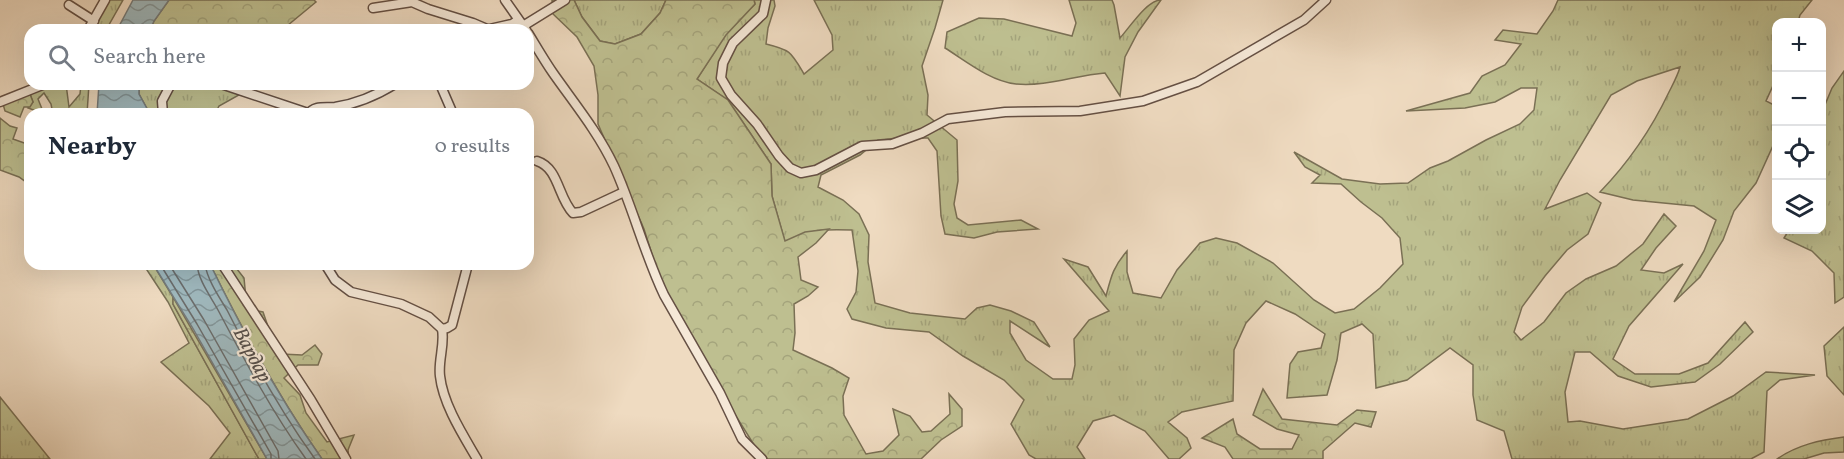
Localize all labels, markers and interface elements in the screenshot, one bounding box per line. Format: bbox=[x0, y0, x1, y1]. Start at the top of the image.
map controls bbox=[1772, 18, 1826, 234]
button: + bbox=[1772, 18, 1826, 72]
search box bbox=[24, 24, 534, 90]
icon: search bbox=[45, 41, 78, 74]
text: Search here bbox=[93, 42, 206, 73]
button: − bbox=[1772, 72, 1826, 126]
button: locate bbox=[1772, 126, 1826, 180]
text: Nearby bbox=[48, 129, 137, 165]
text: 0 results bbox=[435, 133, 510, 161]
button: layers bbox=[1772, 180, 1826, 234]
water label: Вардар bbox=[225, 322, 278, 388]

